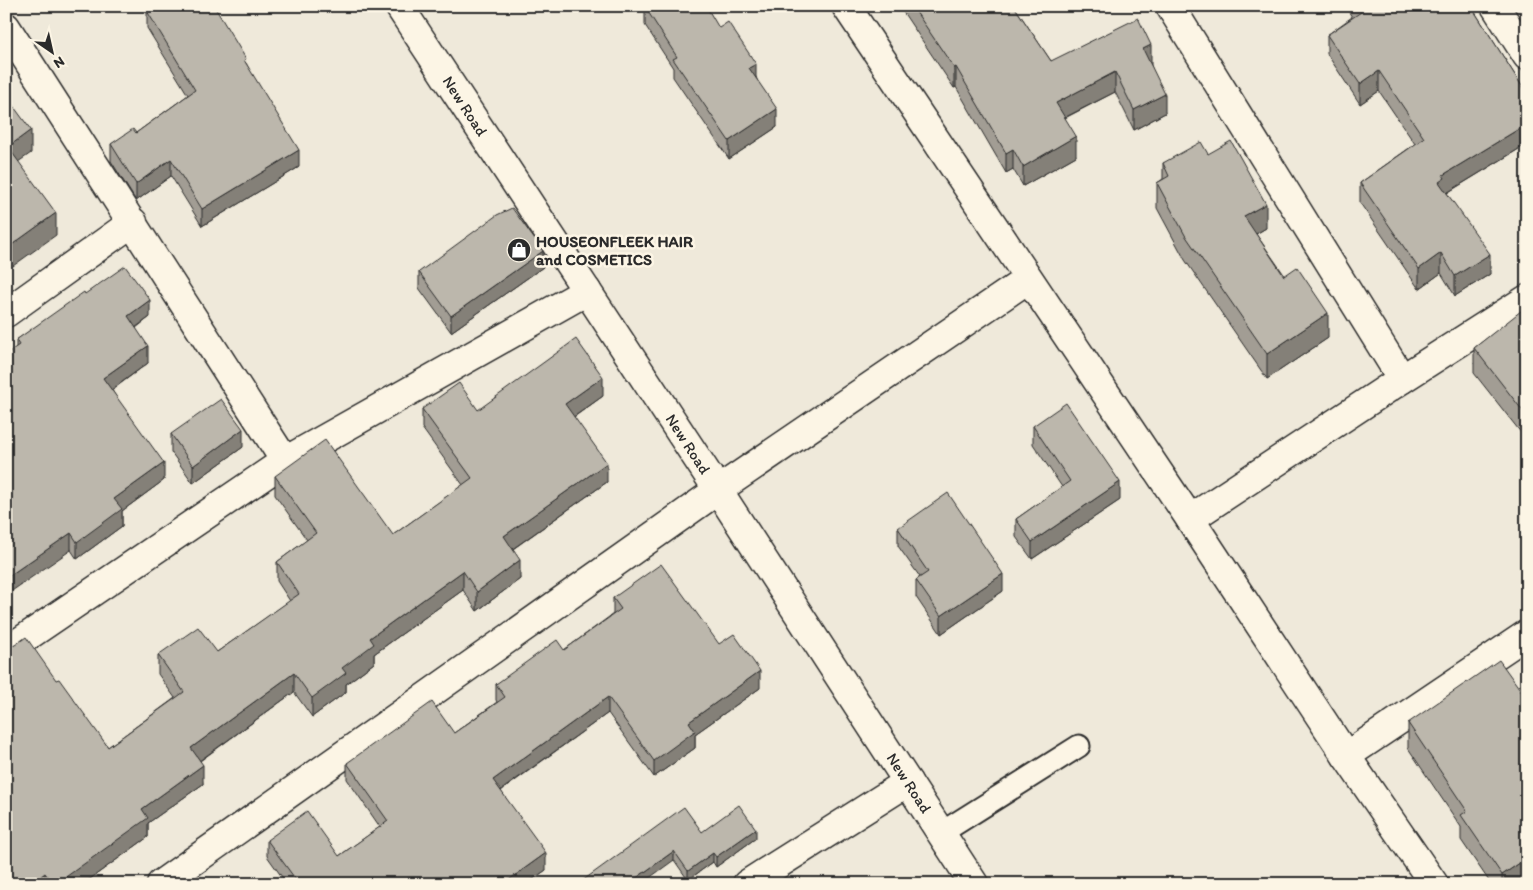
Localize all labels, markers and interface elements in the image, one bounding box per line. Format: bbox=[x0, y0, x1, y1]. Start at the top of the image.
north arrow bbox=[28, 28, 78, 78]
text: N bbox=[50, 53, 68, 72]
street label: New Road bbox=[439, 72, 492, 140]
place label: HOUSEONFLEEK HAIR and COSMETICS bbox=[536, 232, 694, 269]
shop icon: HOUSEONFLEEK HAIR and COSMETICS bbox=[506, 237, 532, 263]
street label: New Road bbox=[662, 410, 715, 478]
street label: New Road bbox=[883, 749, 936, 817]

